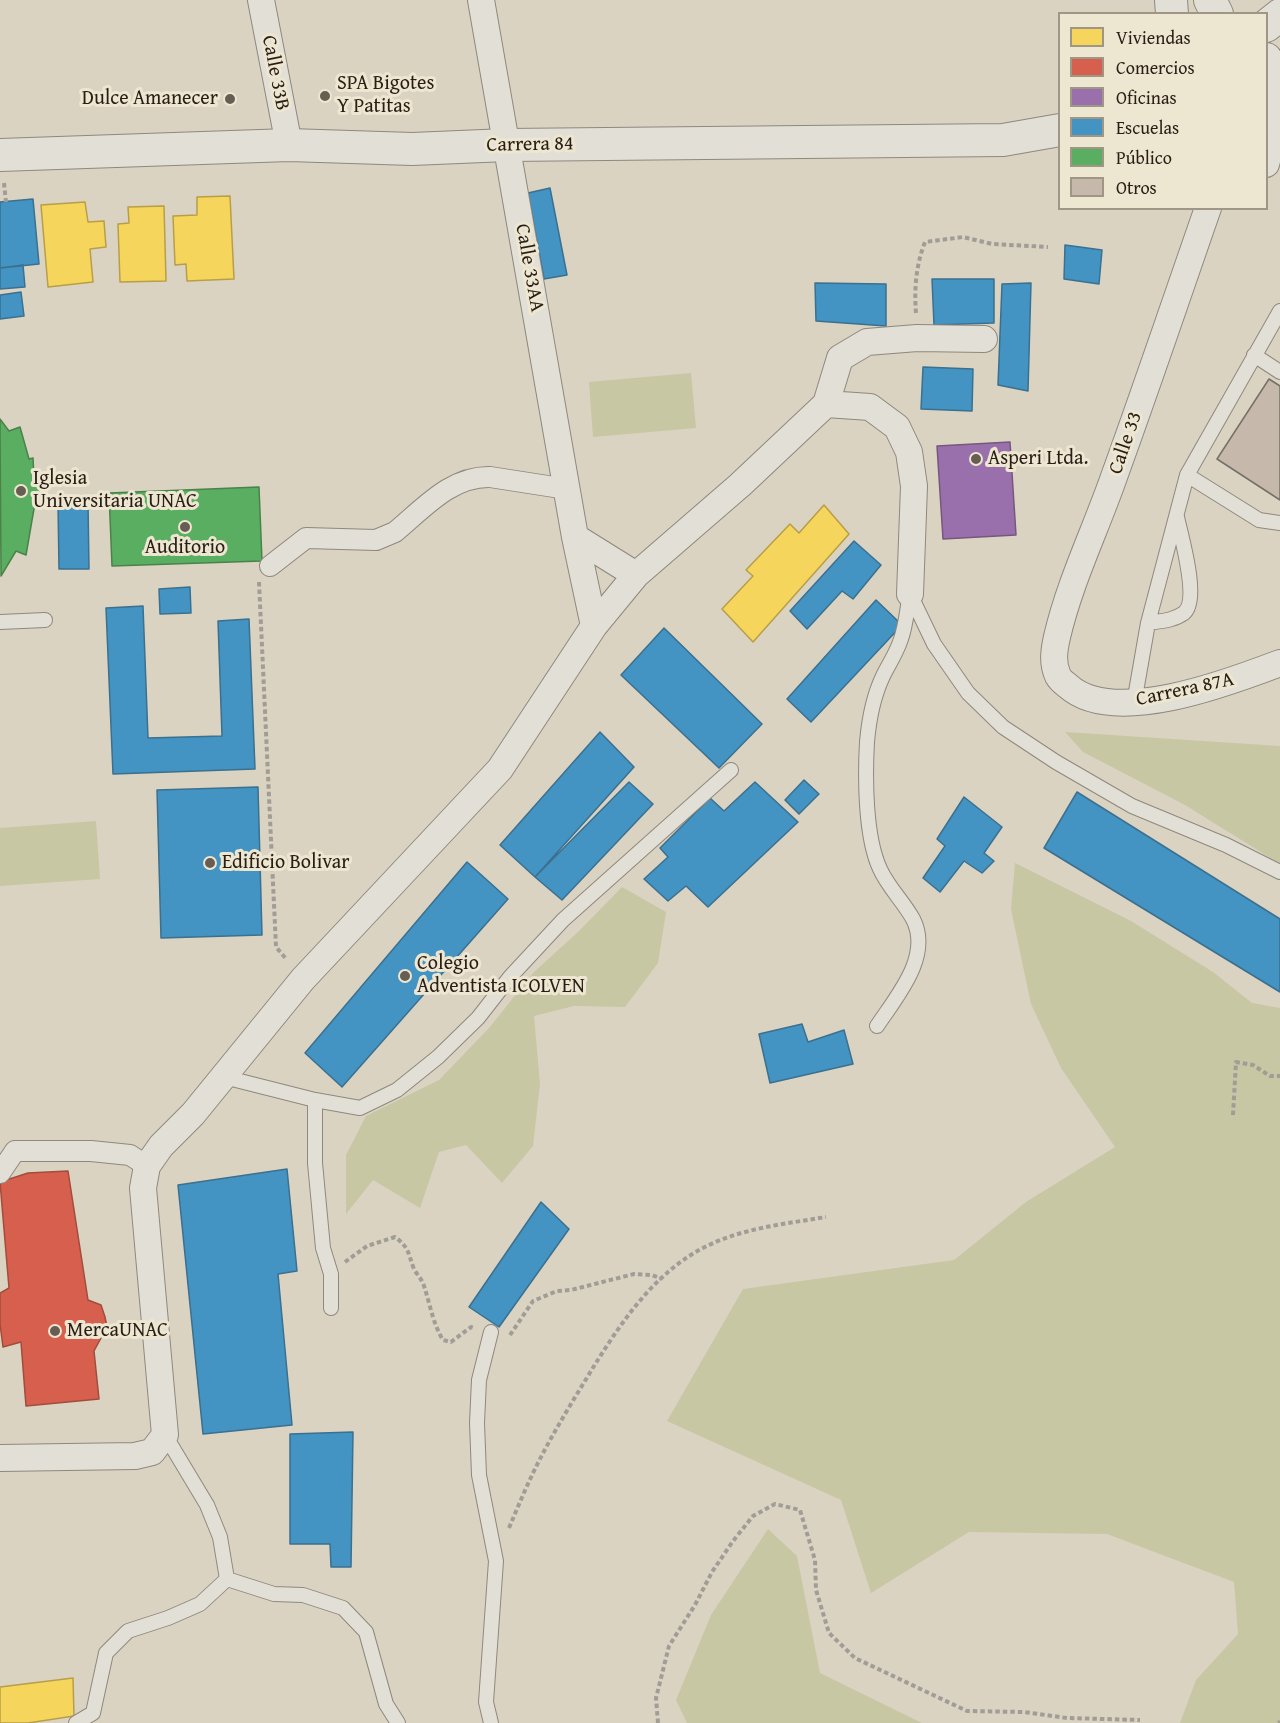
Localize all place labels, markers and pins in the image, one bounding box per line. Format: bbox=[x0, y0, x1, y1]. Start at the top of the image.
place label: SPA Bigotes Y Patitas bbox=[337, 72, 434, 119]
place label: Dulce Amanecer bbox=[82, 87, 218, 111]
marker: SPA Bigotes Y Patitas bbox=[318, 89, 332, 103]
marker: Dulce Amanecer bbox=[223, 92, 237, 106]
place label: Asperi Ltda. bbox=[988, 447, 1088, 471]
marker: Asperi Ltda. bbox=[969, 452, 983, 466]
place label: Iglesia Universitaria UNAC bbox=[33, 467, 197, 514]
marker: Iglesia Universitaria UNAC bbox=[14, 484, 28, 498]
marker: Auditorio bbox=[178, 520, 192, 534]
place label: Auditorio bbox=[145, 536, 225, 560]
place label: Edificio Bolivar bbox=[222, 851, 350, 875]
marker: Edificio Bolivar bbox=[203, 856, 217, 870]
place label: Colegio Adventista ICOLVEN bbox=[417, 952, 585, 999]
marker: Colegio Adventista ICOLVEN bbox=[398, 969, 412, 983]
place label: MercaUNAC bbox=[67, 1319, 168, 1343]
marker: MercaUNAC bbox=[48, 1324, 62, 1338]

